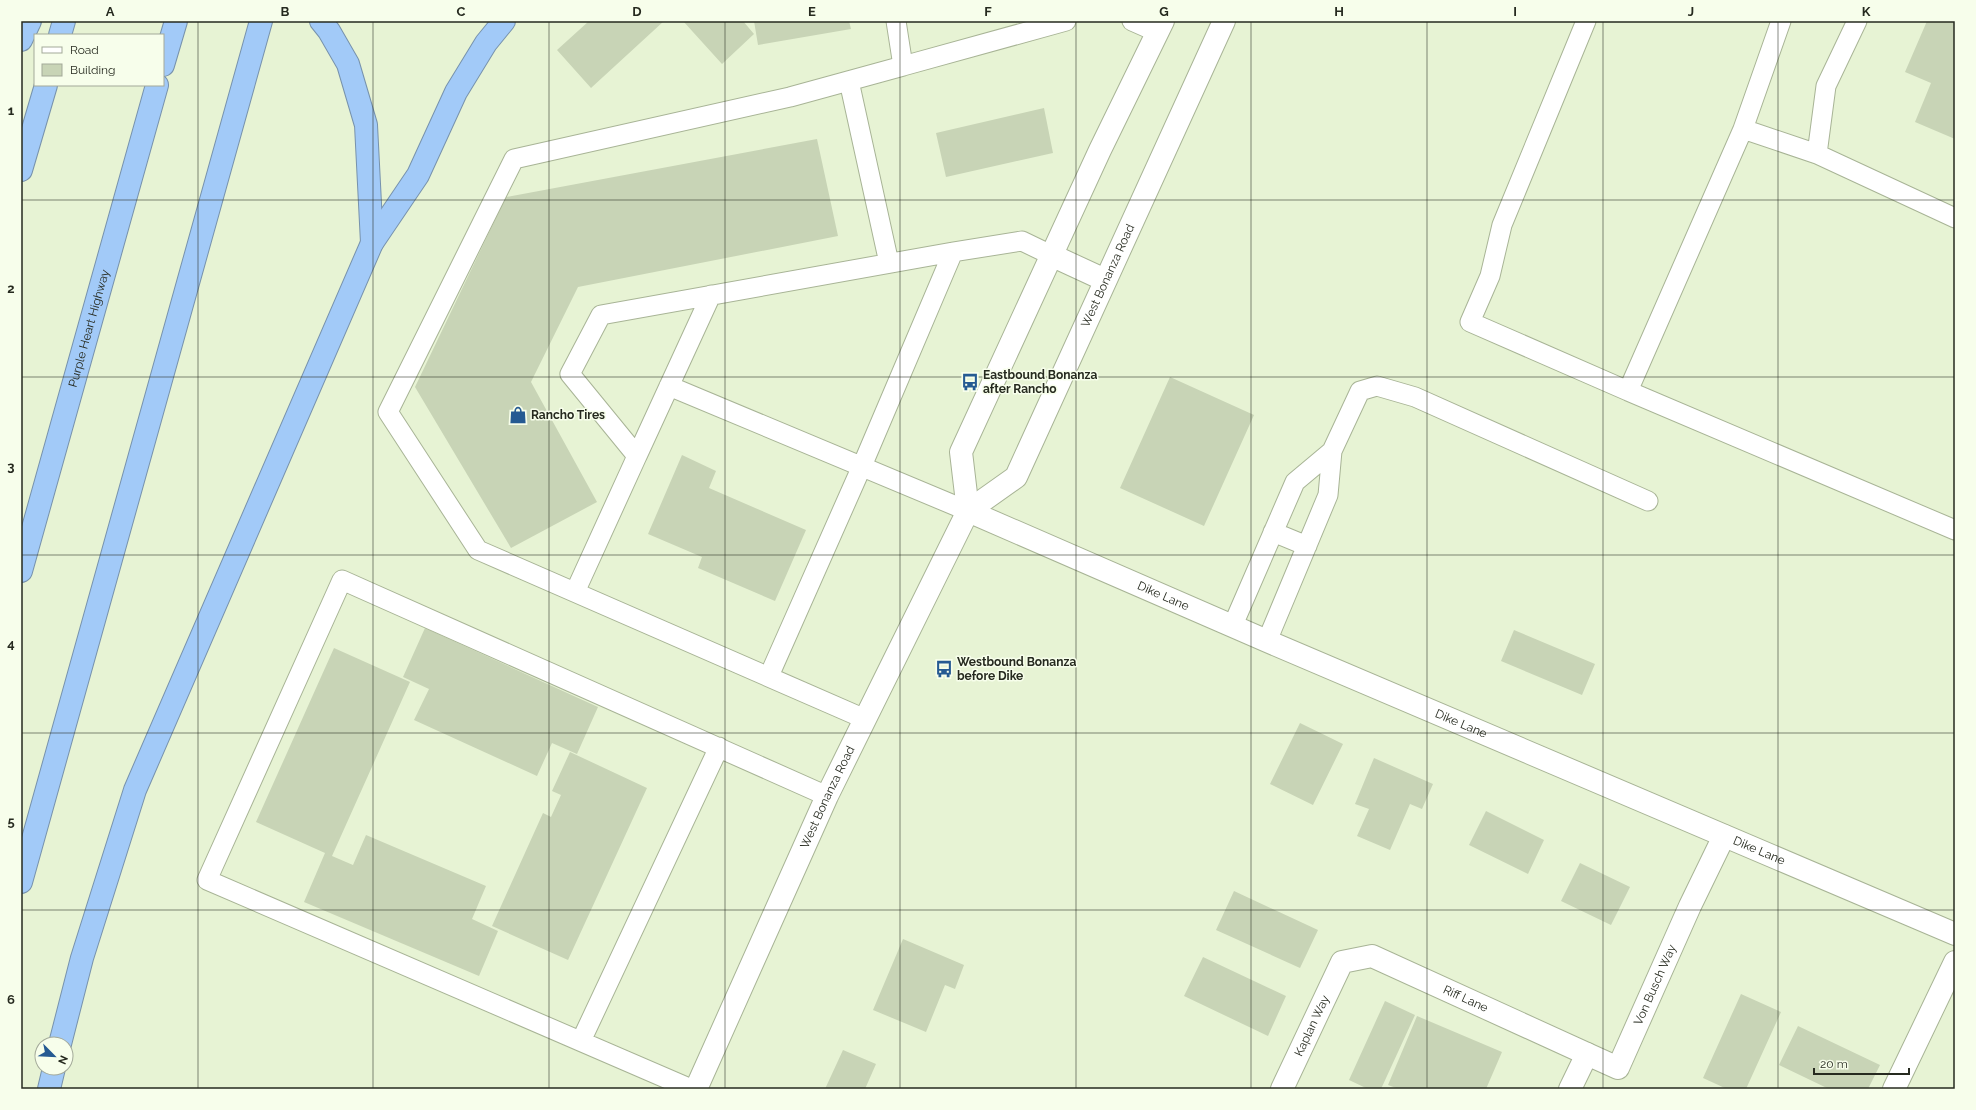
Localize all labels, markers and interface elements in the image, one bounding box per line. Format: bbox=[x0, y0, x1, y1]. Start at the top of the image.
text: A bbox=[106, 4, 115, 19]
text: B bbox=[281, 4, 290, 19]
text: C bbox=[457, 4, 466, 19]
text: D bbox=[632, 4, 642, 19]
text: E bbox=[808, 4, 816, 19]
text: F bbox=[984, 4, 992, 19]
text: G bbox=[1159, 4, 1169, 19]
text: H bbox=[1334, 4, 1344, 19]
text: I bbox=[1513, 4, 1517, 19]
text: J bbox=[1688, 4, 1694, 19]
text: K bbox=[1862, 4, 1871, 19]
legend bbox=[34, 34, 164, 86]
text: Road bbox=[70, 43, 99, 57]
text: Building bbox=[70, 63, 116, 77]
text: 1 bbox=[8, 103, 15, 118]
street label: West Bonanza Road bbox=[1078, 222, 1137, 329]
street label: Purple Heart Highway bbox=[66, 267, 112, 389]
text: 2 bbox=[7, 281, 15, 296]
place label: Eastbound Bonanza after Rancho bbox=[983, 368, 1098, 396]
bus stop icon: Eastbound Bonanza after Rancho bbox=[960, 372, 980, 392]
shop icon: Rancho Tires bbox=[508, 405, 528, 425]
place label: Rancho Tires bbox=[531, 408, 605, 422]
text: 3 bbox=[7, 459, 15, 474]
street label: Dike Lane bbox=[1135, 579, 1191, 613]
text: 4 bbox=[7, 636, 15, 651]
place label: Westbound Bonanza before Dike bbox=[957, 655, 1076, 683]
bus stop icon: Westbound Bonanza before Dike bbox=[934, 659, 954, 679]
street label: Dike Lane bbox=[1433, 706, 1489, 741]
street label: West Bonanza Road bbox=[797, 744, 858, 851]
text: 5 bbox=[7, 814, 15, 829]
street label: Dike Lane bbox=[1731, 833, 1787, 868]
street label: Von Busch Way bbox=[1631, 942, 1679, 1027]
street label: Riff Lane bbox=[1441, 982, 1490, 1015]
text: 6 bbox=[7, 992, 15, 1007]
street label: Kaplan Way bbox=[1291, 992, 1333, 1059]
north arrow bbox=[34, 1036, 74, 1076]
scale bar bbox=[1814, 1050, 1909, 1076]
text: N bbox=[55, 1053, 70, 1066]
text: 20 m bbox=[1820, 1057, 1848, 1071]

